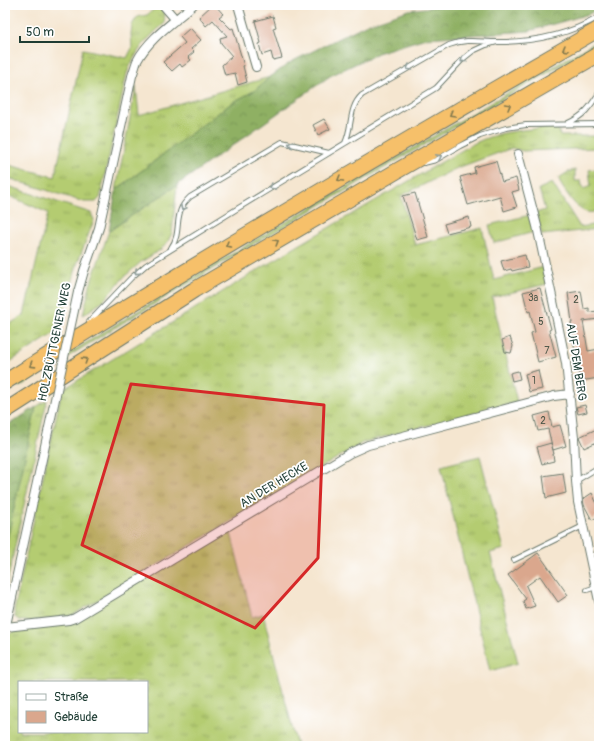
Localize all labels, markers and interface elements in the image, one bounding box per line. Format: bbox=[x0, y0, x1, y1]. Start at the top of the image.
scale bar bbox=[20, 18, 89, 44]
text: 50 m bbox=[26, 25, 54, 40]
one-way arrow bbox=[562, 44, 569, 51]
one-way arrow bbox=[460, 55, 468, 62]
one-way arrow bbox=[406, 63, 413, 70]
one-way arrow bbox=[504, 104, 511, 111]
one-way arrow bbox=[449, 109, 457, 116]
one-way arrow bbox=[288, 140, 295, 149]
one-way arrow bbox=[435, 154, 443, 162]
one-way arrow bbox=[337, 175, 344, 182]
one-way arrow bbox=[269, 183, 276, 190]
one-way arrow bbox=[180, 204, 188, 211]
one-way arrow bbox=[272, 239, 279, 247]
one-way arrow bbox=[225, 241, 232, 248]
one-way arrow bbox=[135, 268, 142, 275]
street label: HOLZBÜTTGENER WEG bbox=[34, 281, 75, 403]
house number: 3a bbox=[528, 292, 538, 304]
house number: 2 bbox=[573, 294, 579, 306]
house number: 5 bbox=[538, 316, 544, 328]
street label: AUF DEM BERG bbox=[562, 322, 590, 402]
house number: 7 bbox=[544, 345, 550, 357]
one-way arrow bbox=[81, 357, 88, 365]
one-way arrow bbox=[29, 360, 36, 368]
house number: 1 bbox=[532, 375, 536, 387]
house number: 2 bbox=[540, 415, 546, 427]
street label: AN DER HECKE bbox=[237, 459, 311, 511]
legend bbox=[18, 681, 148, 733]
text: Straße bbox=[54, 690, 88, 705]
text: Gebäude bbox=[54, 710, 98, 725]

